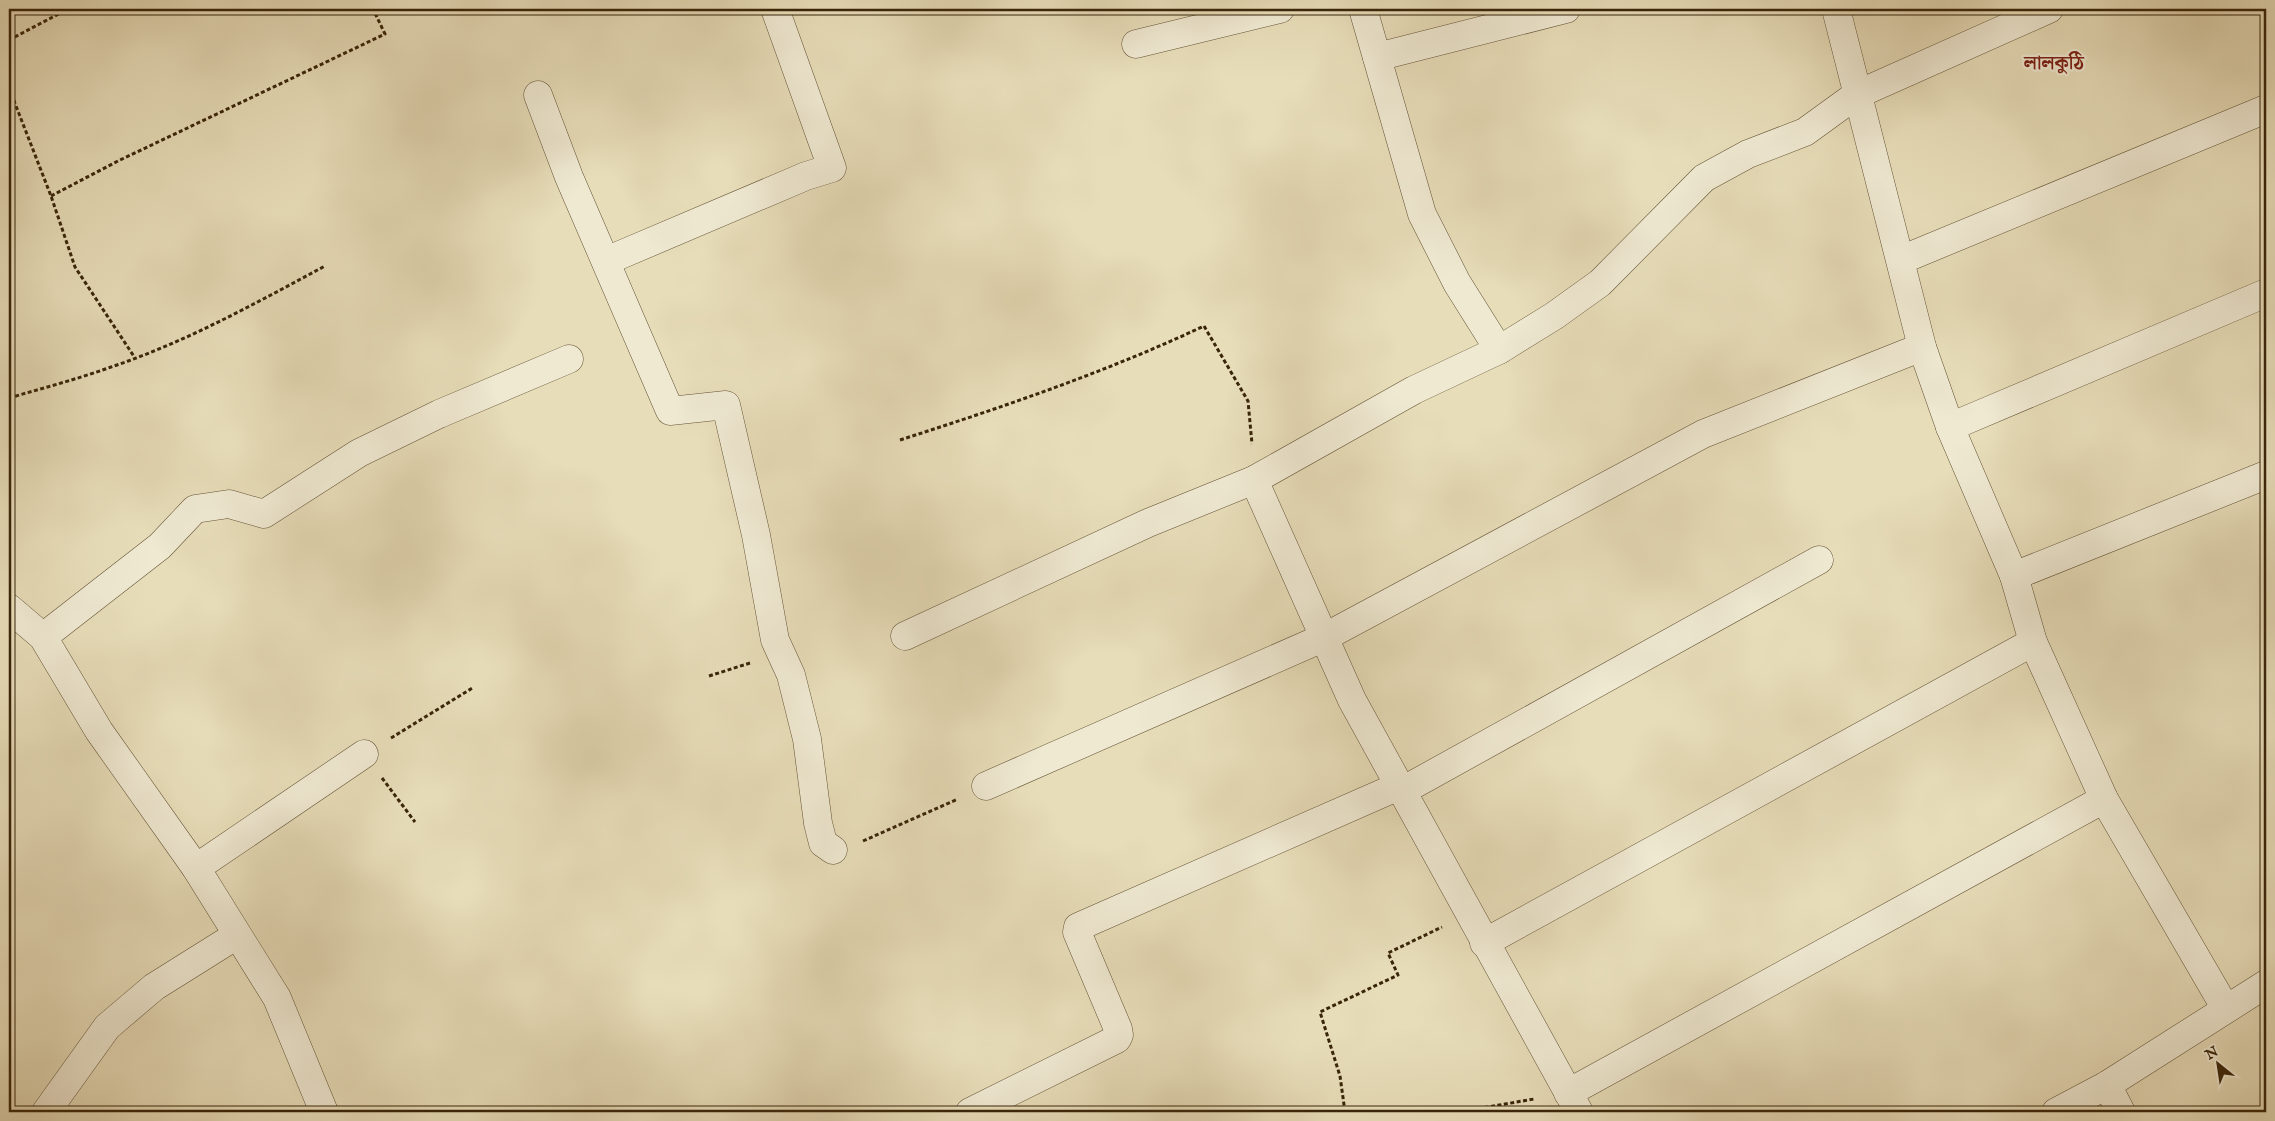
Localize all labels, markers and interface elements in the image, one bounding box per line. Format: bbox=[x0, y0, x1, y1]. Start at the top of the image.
district label: লালকুঠি bbox=[2023, 51, 2085, 76]
north arrow bbox=[2192, 1038, 2242, 1088]
text: N bbox=[2201, 1043, 2222, 1065]

